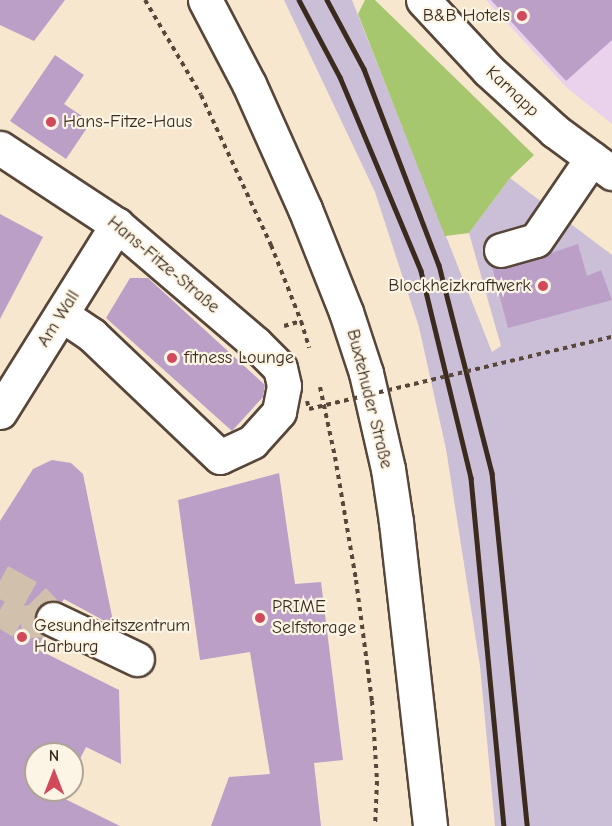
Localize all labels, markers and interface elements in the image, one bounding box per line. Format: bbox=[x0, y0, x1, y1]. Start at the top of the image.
place label: B&B Hotels bbox=[423, 5, 510, 27]
marker: B&B Hotels bbox=[515, 9, 529, 23]
street label: Karnapp bbox=[481, 62, 543, 122]
place label: Hans-Fitze-Haus bbox=[63, 111, 192, 133]
marker: Hans-Fitze-Haus bbox=[44, 115, 58, 129]
street label: Hans-Fitze-Straße bbox=[102, 212, 224, 318]
place label: Blockheizkraftwerk bbox=[388, 275, 531, 297]
marker: Blockheizkraftwerk bbox=[536, 279, 550, 293]
street label: Am Wall bbox=[33, 287, 85, 351]
street label: Buxtehuder Straße bbox=[341, 327, 397, 471]
place label: fitness Lounge bbox=[184, 347, 294, 369]
marker: fitness Lounge bbox=[165, 351, 179, 365]
place label: PRIME Selfstorage bbox=[272, 597, 356, 640]
marker: PRIME Selfstorage bbox=[253, 611, 267, 625]
place label: Gesundheitszentrum Harburg bbox=[34, 616, 190, 658]
marker: Gesundheitszentrum Harburg bbox=[15, 630, 29, 644]
north arrow bbox=[24, 742, 84, 802]
text: N bbox=[49, 747, 59, 765]

